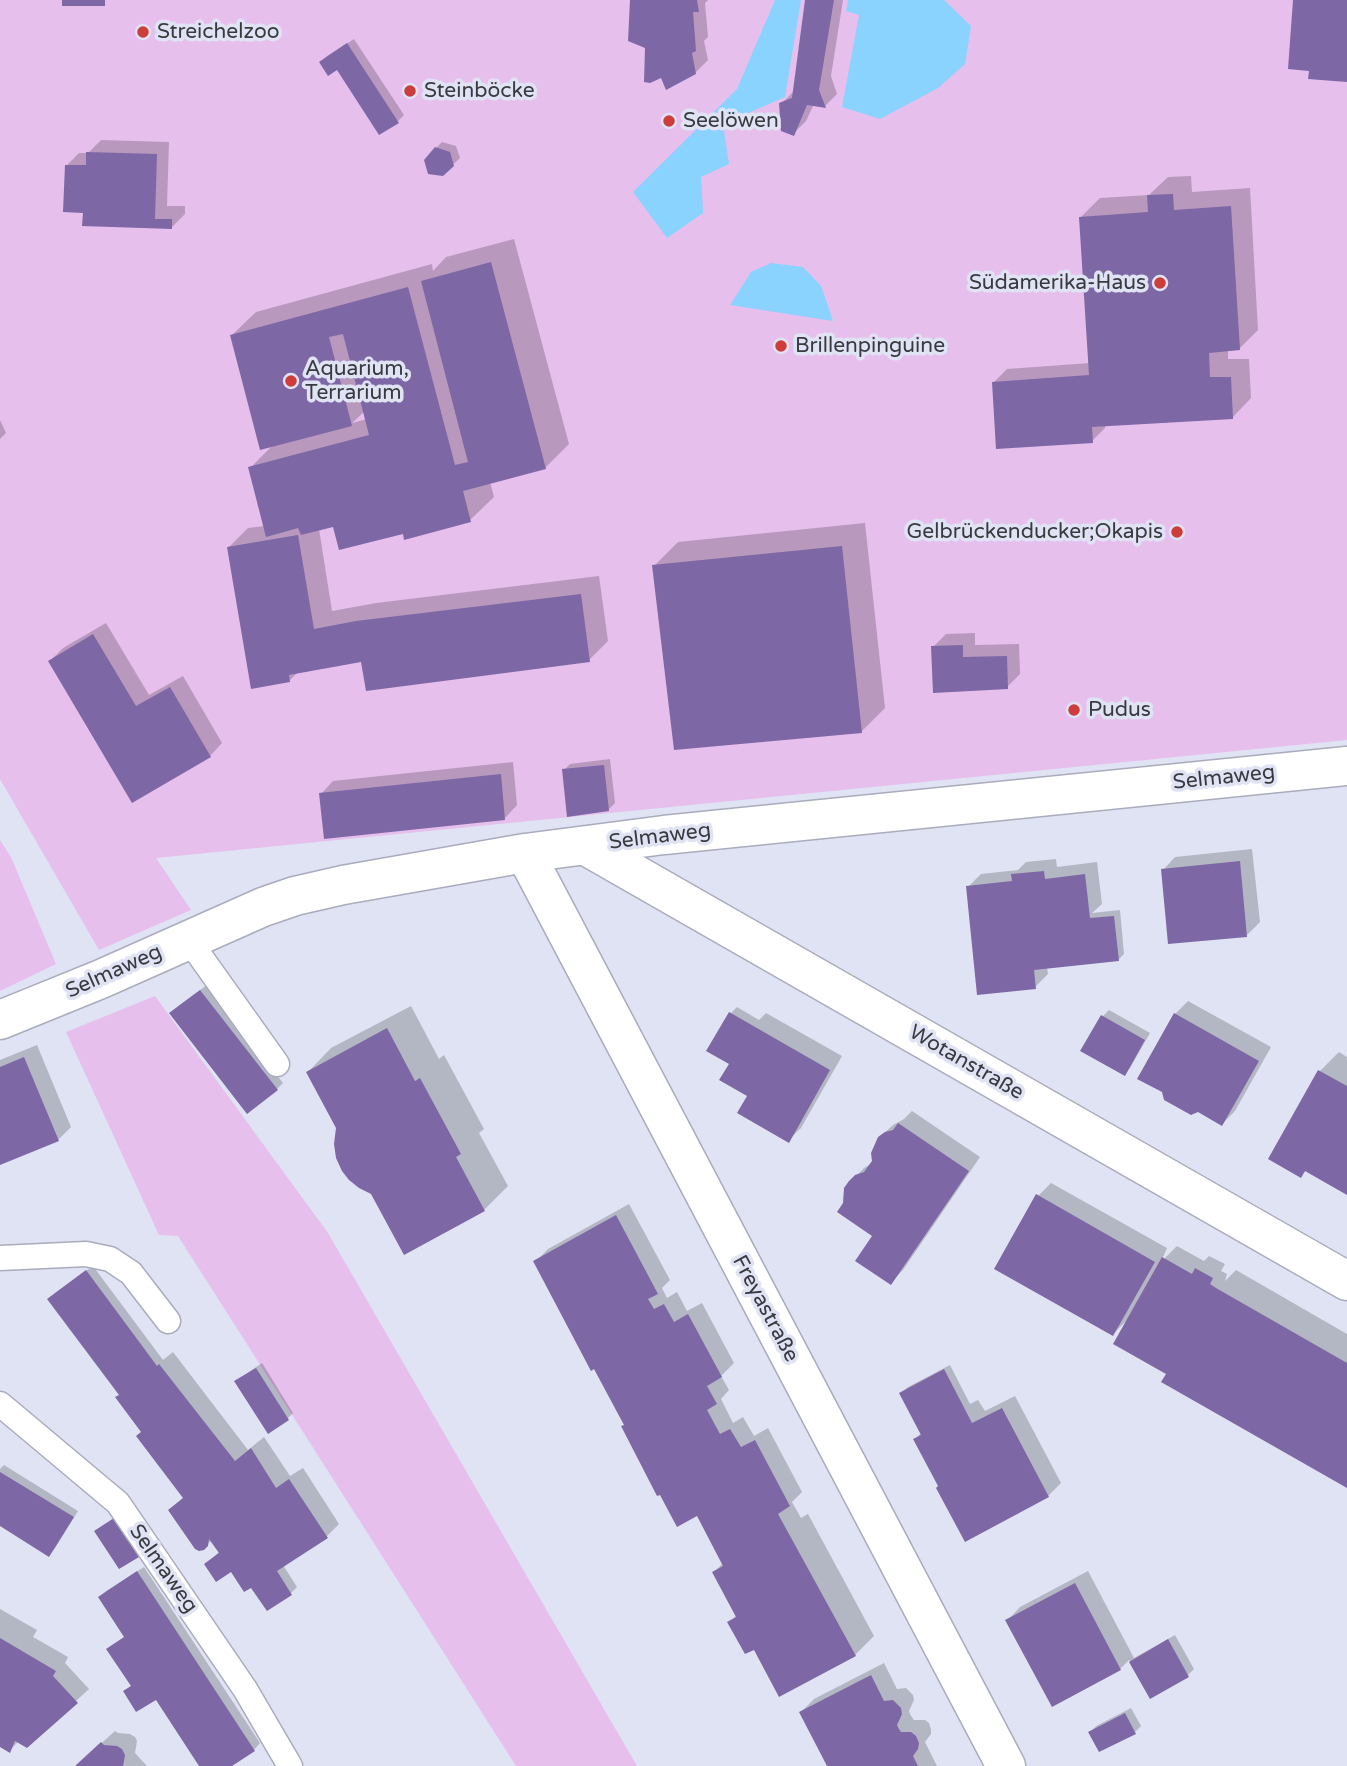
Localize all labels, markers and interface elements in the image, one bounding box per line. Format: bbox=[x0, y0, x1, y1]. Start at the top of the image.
place label: Streichelzoo bbox=[157, 19, 279, 45]
marker: Streichelzoo bbox=[135, 24, 151, 40]
place label: Steinböcke bbox=[424, 78, 535, 104]
marker: Steinböcke bbox=[402, 83, 418, 99]
place label: Seelöwen bbox=[683, 108, 779, 134]
marker: Seelöwen bbox=[661, 113, 677, 129]
place label: Südamerika-Haus bbox=[969, 270, 1146, 296]
marker: Südamerika-Haus bbox=[1152, 275, 1168, 291]
place label: Brillenpinguine bbox=[795, 333, 945, 359]
marker: Brillenpinguine bbox=[773, 338, 789, 354]
place label: Aquarium, Terrarium bbox=[305, 356, 409, 406]
marker: Aquarium, Terrarium bbox=[283, 373, 299, 389]
place label: Gelbrückenducker;Okapis bbox=[906, 519, 1163, 545]
marker: Gelbrückenducker;Okapis bbox=[1169, 524, 1185, 540]
place label: Pudus bbox=[1088, 697, 1151, 723]
marker: Pudus bbox=[1066, 702, 1082, 718]
street label: Selmaweg bbox=[1172, 760, 1276, 796]
street label: Selmaweg bbox=[608, 818, 712, 856]
street label: Selmaweg bbox=[62, 940, 166, 1004]
street label: Wotanstraße bbox=[904, 1020, 1028, 1106]
street label: Freyastraße bbox=[726, 1251, 804, 1367]
street label: Selmaweg bbox=[123, 1520, 203, 1618]

